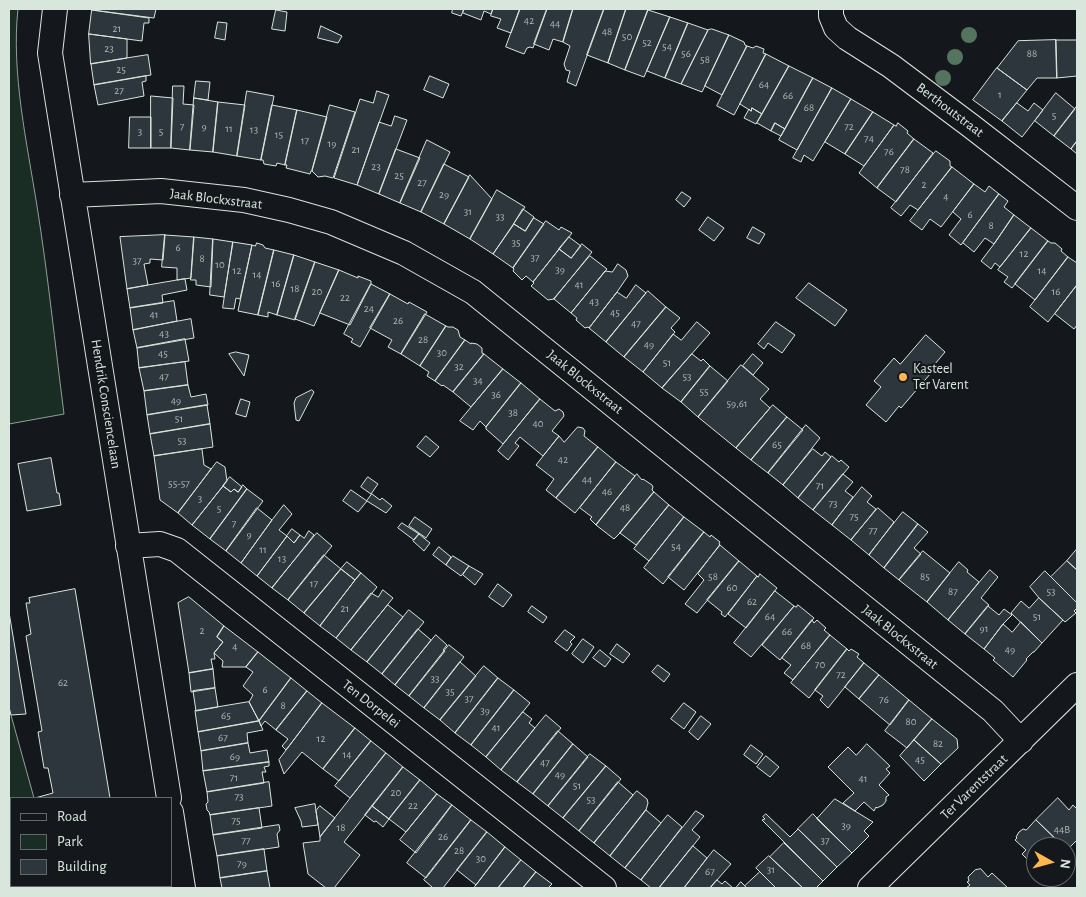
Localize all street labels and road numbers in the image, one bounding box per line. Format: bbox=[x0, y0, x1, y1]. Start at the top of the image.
street label: Berthoutstraat bbox=[913, 79, 987, 141]
street label: Jaak Blockxstraat bbox=[169, 185, 263, 213]
street label: Hendrik Consciencelaan bbox=[87, 338, 125, 470]
street label: Jaak Blockxstraat bbox=[544, 346, 626, 418]
street label: Jaak Blockxstraat bbox=[859, 601, 941, 673]
street label: Ten Dorpelei bbox=[339, 676, 403, 732]
street label: Ter Varentstraat bbox=[937, 751, 1011, 823]

